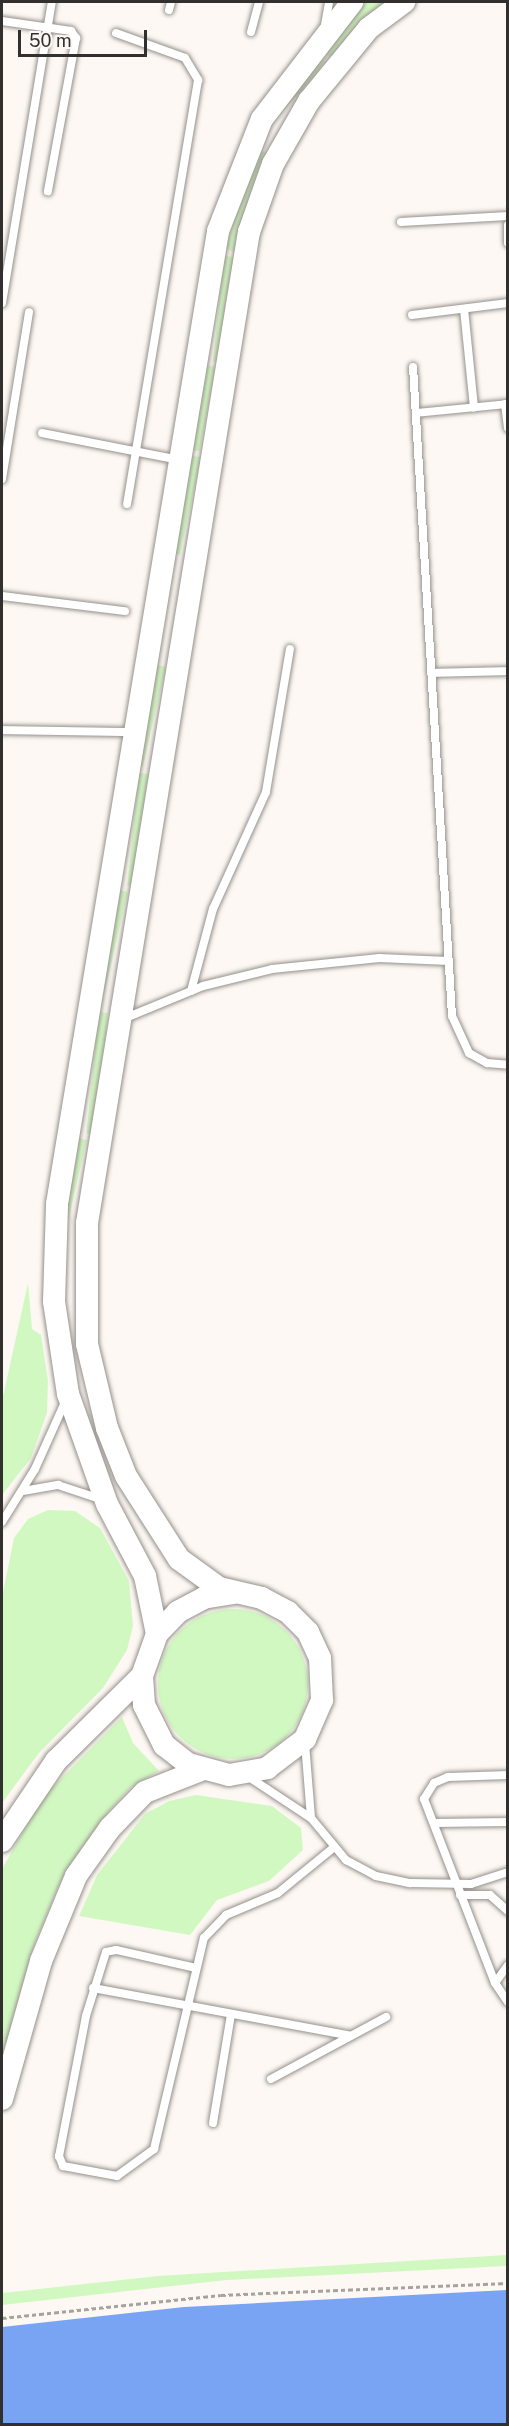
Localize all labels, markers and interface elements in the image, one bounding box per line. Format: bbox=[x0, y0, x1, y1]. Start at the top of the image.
scale bar bbox=[21, 18, 150, 56]
text: 50 m bbox=[29, 30, 72, 51]

